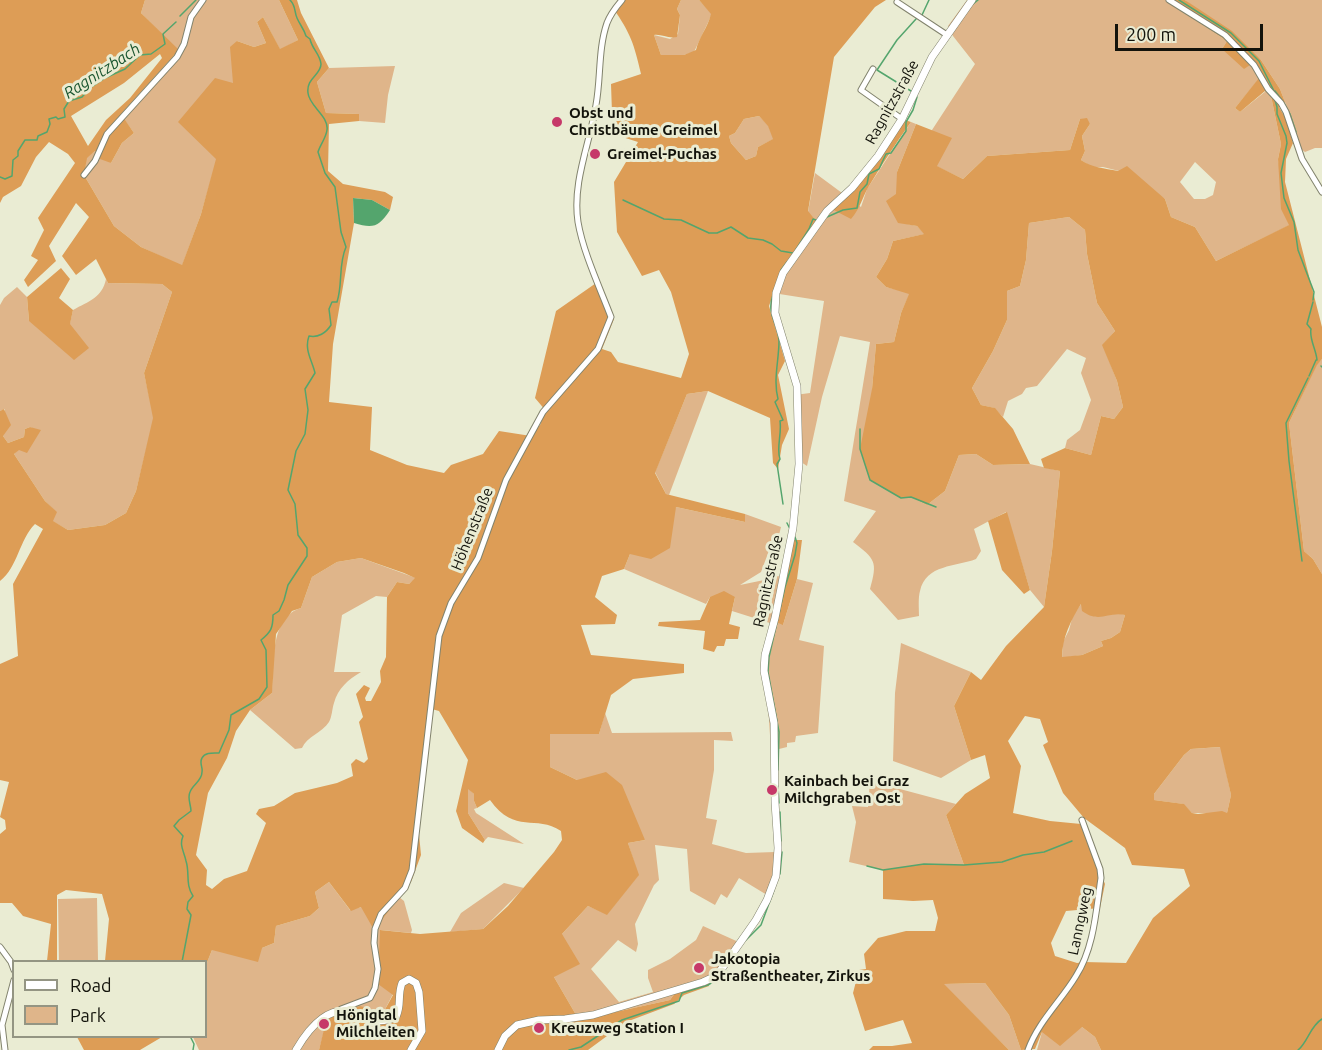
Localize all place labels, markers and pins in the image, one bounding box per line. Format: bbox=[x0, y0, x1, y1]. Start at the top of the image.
place label: Obst und Christbäume Greimel bbox=[569, 104, 718, 139]
marker: Obst und Christbäume Greimel bbox=[550, 115, 564, 129]
place label: Greimel-Puchas bbox=[607, 145, 717, 163]
marker: Greimel-Puchas bbox=[588, 147, 602, 161]
place label: Kainbach bei Graz Milchgraben Ost bbox=[784, 772, 909, 807]
marker: Kainbach bei Graz Milchgraben Ost bbox=[765, 783, 779, 797]
place label: Jakotopia Straßentheater, Zirkus bbox=[711, 950, 870, 985]
marker: Jakotopia Straßentheater, Zirkus bbox=[692, 961, 706, 975]
place label: Hönigtal Milchleiten bbox=[336, 1006, 415, 1041]
marker: Hönigtal Milchleiten bbox=[317, 1017, 331, 1031]
place label: Kreuzweg Station I bbox=[551, 1019, 684, 1037]
marker: Kreuzweg Station I bbox=[532, 1021, 546, 1035]

